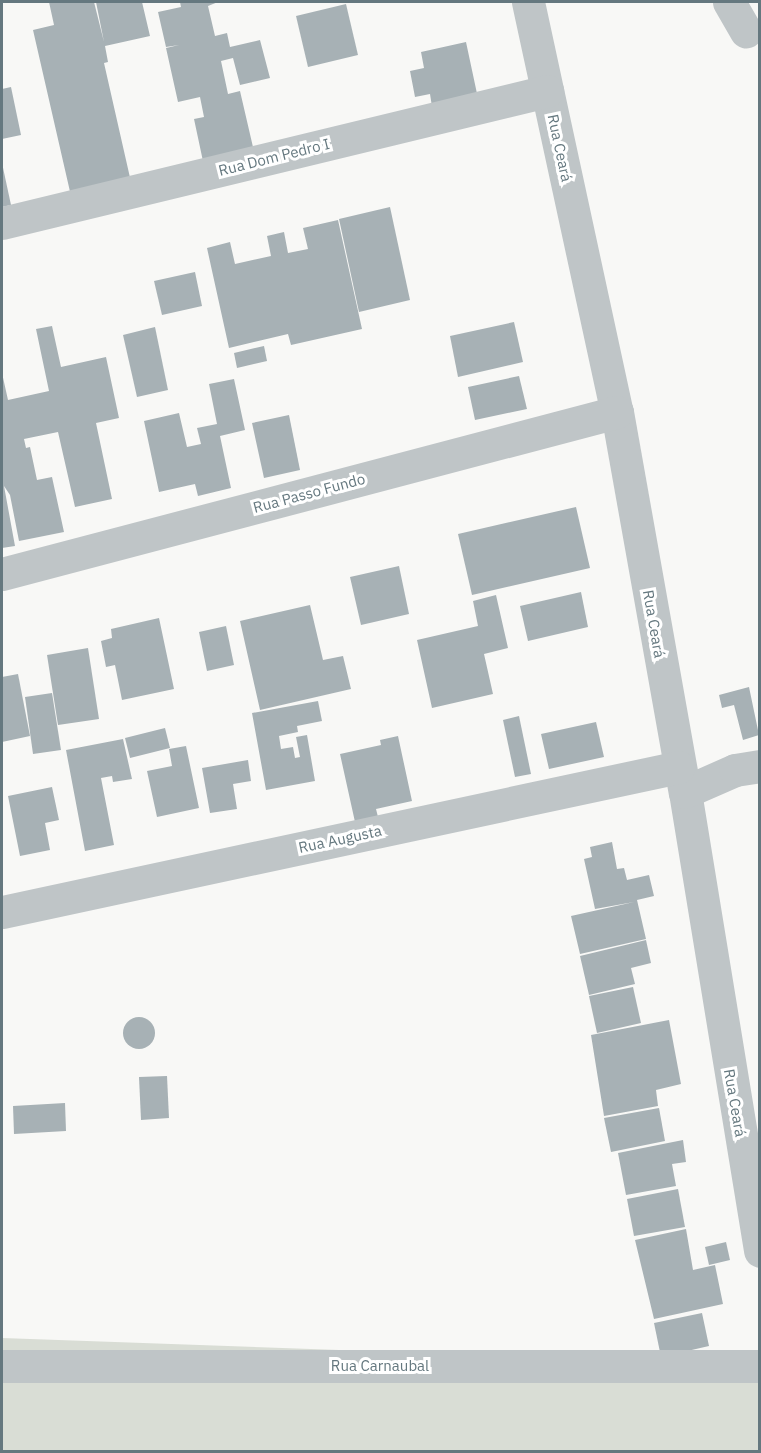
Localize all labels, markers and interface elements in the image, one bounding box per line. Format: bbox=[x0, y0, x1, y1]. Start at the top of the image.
street label: Rua Ceará bbox=[544, 113, 576, 183]
street label: Rua Dom Pedro I bbox=[217, 134, 331, 180]
street label: Rua Passo Fundo bbox=[251, 469, 367, 517]
street label: Rua Ceará bbox=[639, 589, 669, 659]
street label: Rua Augusta bbox=[297, 821, 383, 857]
street label: Rua Ceará bbox=[720, 1068, 750, 1138]
street label: Rua Carnaubal bbox=[331, 1357, 429, 1375]

